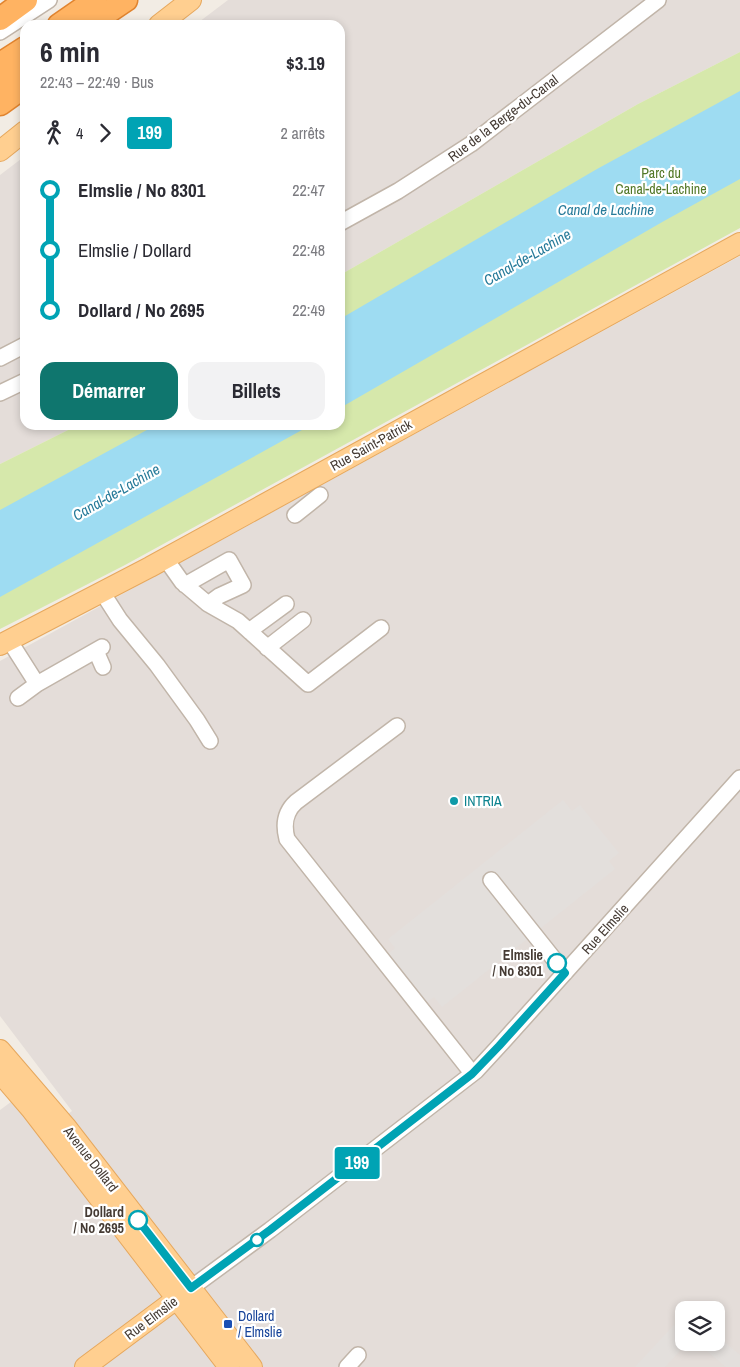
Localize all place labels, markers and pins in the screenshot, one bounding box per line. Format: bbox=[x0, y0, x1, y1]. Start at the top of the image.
place label: INTRIA bbox=[464, 792, 502, 810]
marker: INTRIA bbox=[448, 795, 460, 807]
place label: Elmslie / No 8301 bbox=[493, 946, 544, 980]
marker: Elmslie / No 8301 bbox=[547, 953, 567, 973]
place label: Dollard / No 2695 bbox=[74, 1203, 125, 1237]
marker: Dollard / No 2695 bbox=[128, 1210, 148, 1230]
unlabelled marker bbox=[250, 1233, 264, 1247]
place label: Dollard / Elmslie bbox=[238, 1307, 282, 1341]
marker: Dollard / Elmslie bbox=[222, 1318, 234, 1330]

